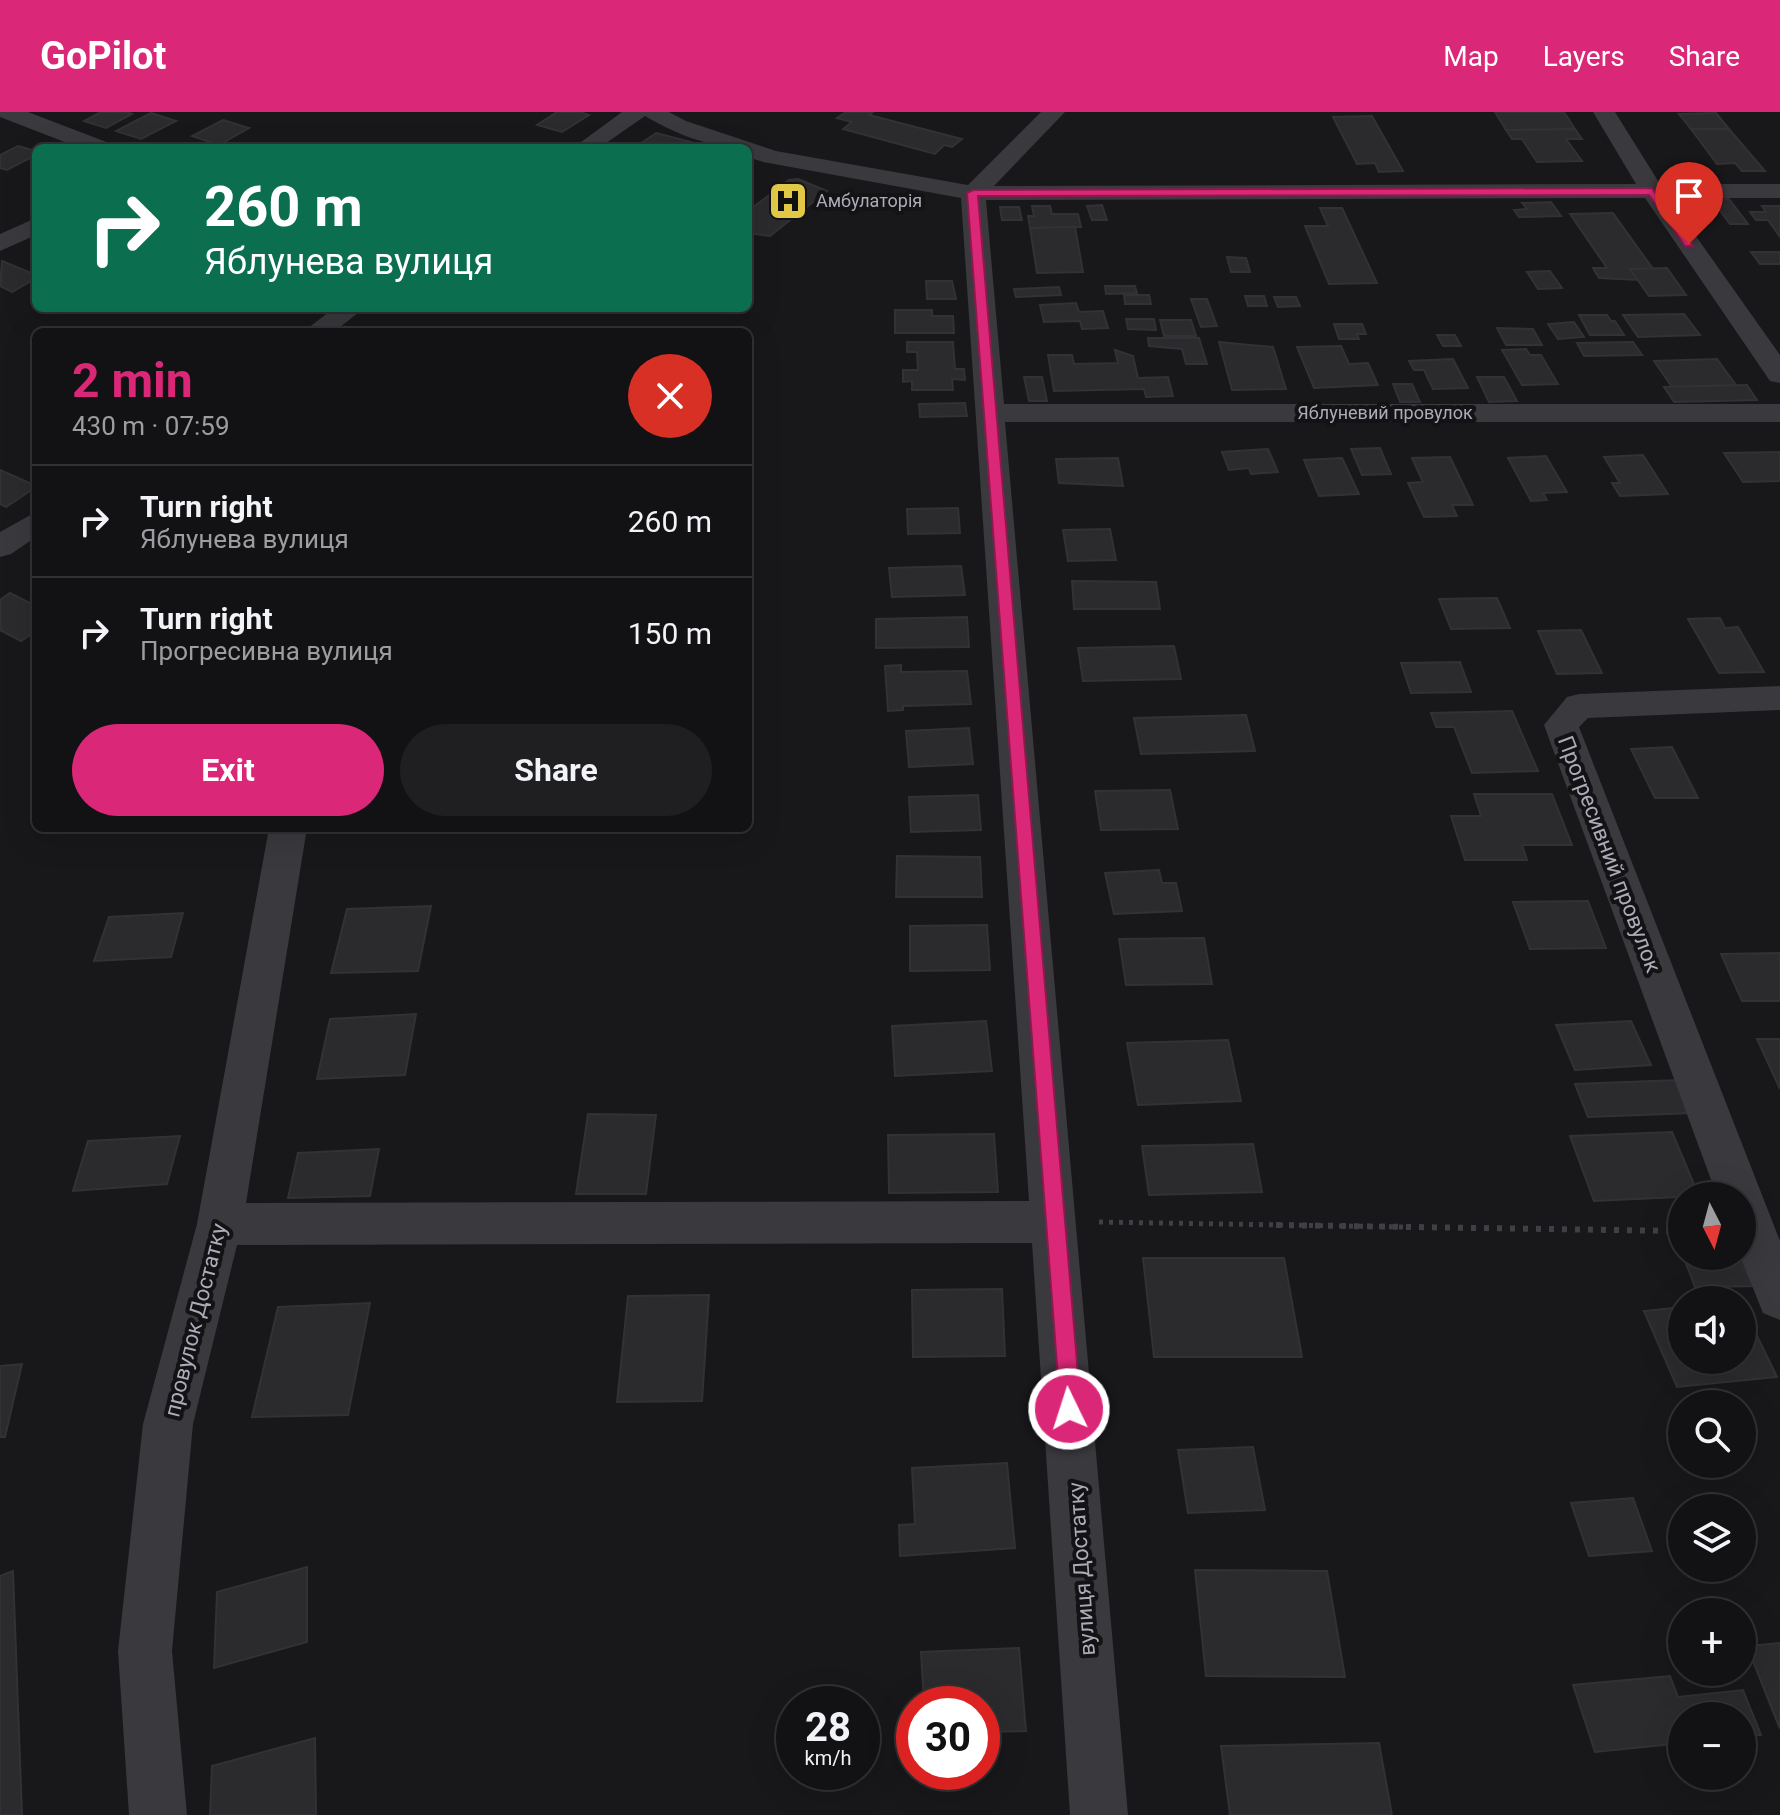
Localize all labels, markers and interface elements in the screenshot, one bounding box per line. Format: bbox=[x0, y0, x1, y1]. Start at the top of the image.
text: GoPilot bbox=[40, 34, 166, 78]
text: Map bbox=[1443, 40, 1499, 73]
text: Layers bbox=[1543, 40, 1625, 73]
text: Share bbox=[1669, 40, 1740, 73]
pin bbox=[1655, 162, 1723, 244]
text: 260 m bbox=[204, 174, 363, 240]
icon: arrive bbox=[1667, 174, 1711, 218]
icon: right bbox=[72, 176, 176, 280]
hospital icon: Амбулаторія bbox=[767, 180, 809, 222]
place label: Амбулаторія bbox=[816, 190, 922, 211]
text: Яблунева вулиця bbox=[204, 241, 493, 283]
text: 2 min bbox=[72, 352, 193, 409]
button: close bbox=[628, 354, 712, 438]
street label: Яблуневий провулок bbox=[1297, 402, 1473, 423]
text: 430 m · 07:59 bbox=[72, 411, 230, 441]
text: Turn right bbox=[140, 489, 273, 524]
icon: right bbox=[72, 499, 116, 543]
text: 260 m bbox=[628, 504, 712, 539]
text: Яблунева вулиця bbox=[140, 524, 349, 554]
text: Turn right bbox=[140, 601, 273, 636]
icon: right bbox=[72, 611, 116, 655]
text: 150 m bbox=[628, 616, 712, 651]
text: Прогресивна вулиця bbox=[140, 636, 393, 666]
button: Exit bbox=[72, 724, 384, 816]
button: Share bbox=[400, 724, 712, 816]
street label: Прогресивний провулок bbox=[1553, 732, 1666, 976]
north arrow bbox=[1668, 1182, 1756, 1270]
map controls bbox=[1668, 1182, 1756, 1790]
street label: провулок Достатку bbox=[159, 1220, 232, 1419]
button: sound bbox=[1668, 1286, 1756, 1374]
position arrow bbox=[1027, 1367, 1111, 1451]
button: search bbox=[1668, 1390, 1756, 1478]
street label: вулиця Достатку bbox=[1063, 1481, 1100, 1657]
button: layers bbox=[1668, 1494, 1756, 1582]
button: + bbox=[1668, 1598, 1756, 1686]
speed limit sign: 30 bbox=[896, 1686, 1000, 1790]
button: − bbox=[1668, 1702, 1756, 1790]
text: 28 bbox=[805, 1704, 851, 1751]
text: km/h bbox=[805, 1746, 851, 1770]

